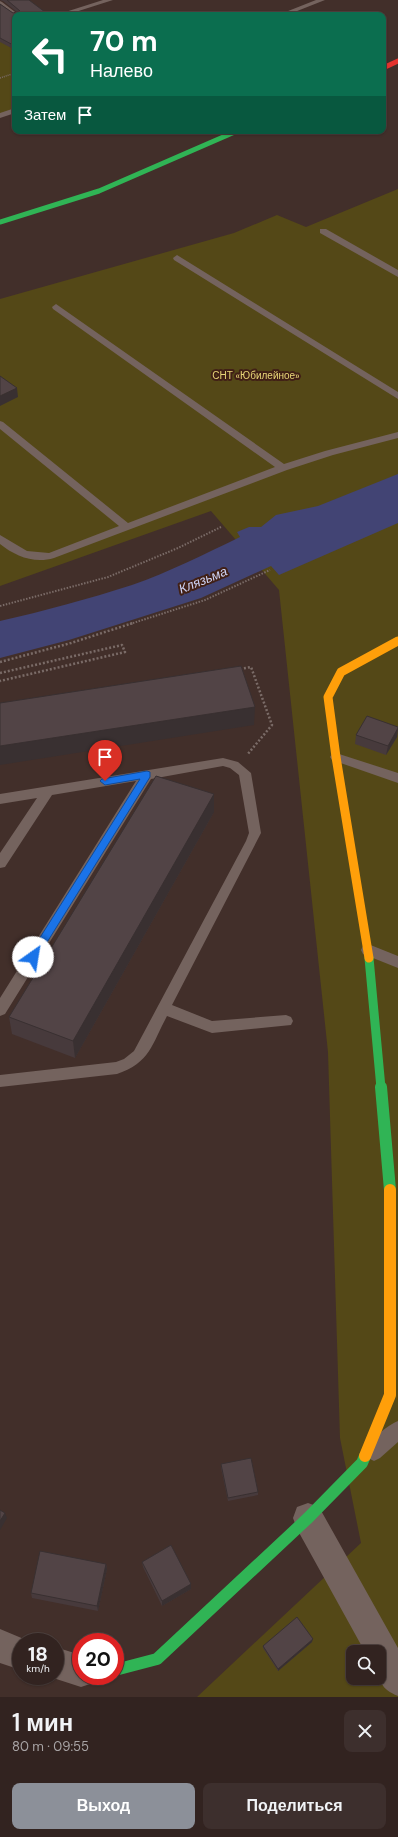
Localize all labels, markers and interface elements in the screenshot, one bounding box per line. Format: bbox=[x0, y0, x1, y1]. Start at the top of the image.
text: 70 m bbox=[90, 23, 158, 60]
icon: left bbox=[24, 28, 76, 80]
text: Налево bbox=[90, 59, 153, 83]
icon: arrive bbox=[74, 104, 96, 126]
text: Затем bbox=[24, 105, 66, 125]
park label: СНТ «Юбилейное» bbox=[212, 369, 300, 382]
water label: Клязьма bbox=[176, 563, 230, 597]
pin bbox=[88, 740, 122, 781]
icon: arrive bbox=[94, 746, 116, 768]
position arrow bbox=[12, 936, 54, 978]
speed limit sign: 20 bbox=[72, 1633, 124, 1685]
text: 18 bbox=[28, 1641, 48, 1667]
map controls bbox=[346, 1645, 386, 1685]
button: search bbox=[346, 1645, 386, 1685]
text: km/h bbox=[26, 1662, 50, 1675]
text: 1 мин bbox=[12, 1707, 73, 1738]
button: close bbox=[344, 1710, 386, 1752]
text: 80 m · 09:55 bbox=[12, 1738, 89, 1755]
button: Выход bbox=[12, 1783, 195, 1829]
button: Поделиться bbox=[203, 1783, 386, 1829]

